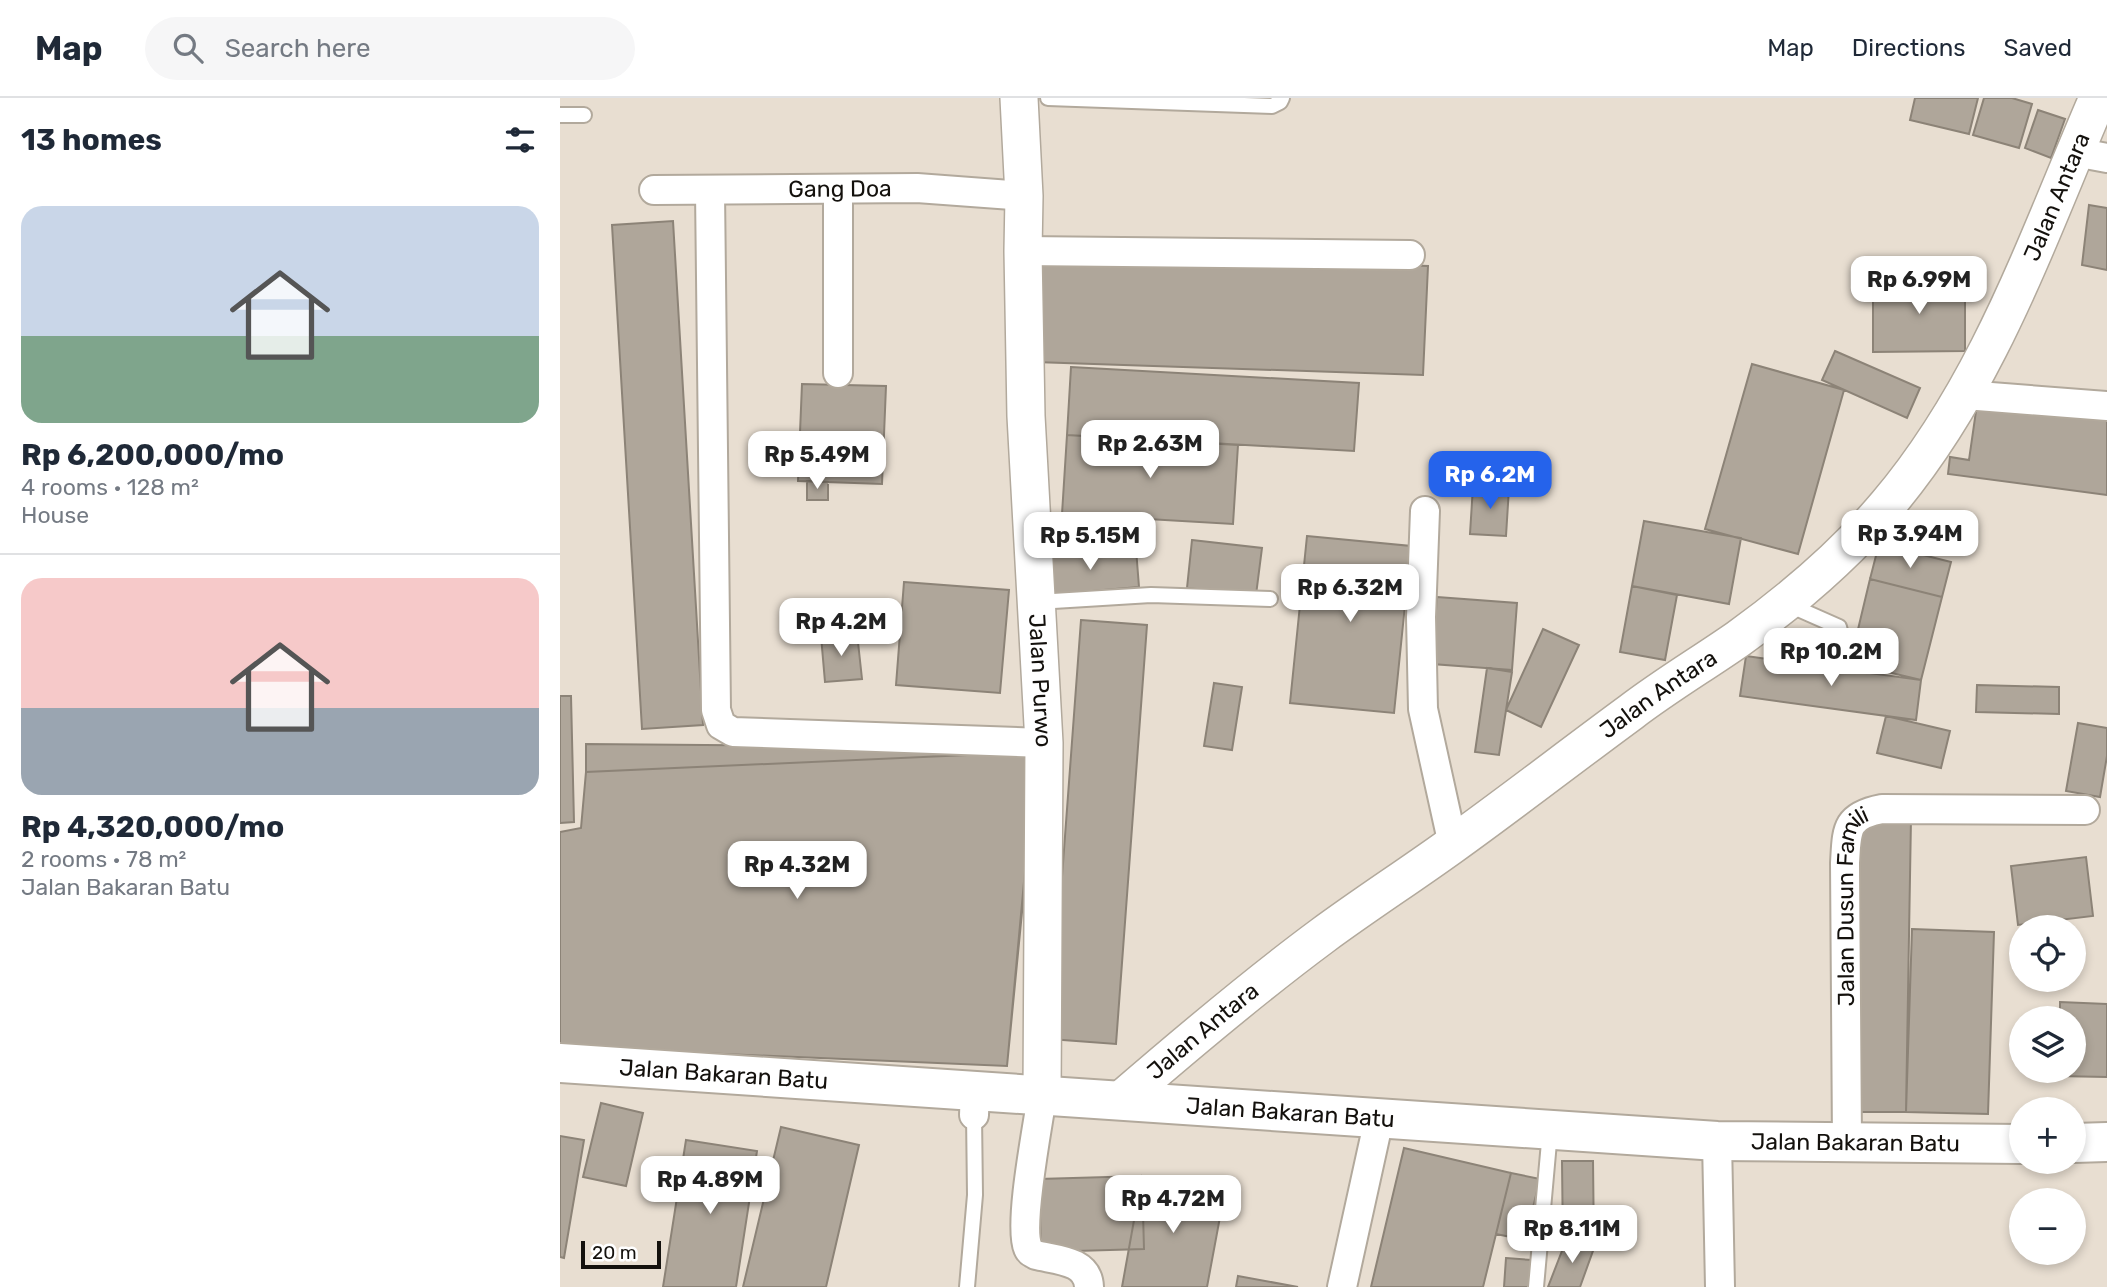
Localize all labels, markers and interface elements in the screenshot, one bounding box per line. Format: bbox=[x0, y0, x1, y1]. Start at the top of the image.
search box bbox=[145, 17, 635, 80]
text: Map bbox=[35, 29, 103, 68]
icon: search bbox=[169, 29, 207, 67]
text: Search here bbox=[225, 33, 370, 64]
text: Map bbox=[1767, 34, 1814, 62]
text: Directions bbox=[1852, 34, 1965, 62]
text: Saved bbox=[2003, 34, 2072, 62]
icon: filters bbox=[501, 121, 539, 159]
text: 13 homes bbox=[21, 122, 162, 158]
street label: Jalan Antara bbox=[2017, 128, 2096, 265]
street label: Gang Doa bbox=[788, 174, 892, 203]
icon: home bbox=[217, 252, 343, 378]
pin: Rp 6.99M bbox=[1847, 256, 1991, 316]
text: Rp 6.99M bbox=[1867, 265, 1971, 293]
pin: Rp 2.63M bbox=[1078, 420, 1222, 480]
text: Rp 2.63M bbox=[1097, 429, 1203, 457]
pin: Rp 5.49M bbox=[745, 432, 889, 491]
text: Rp 6,200,000/mo bbox=[21, 437, 284, 473]
text: Rp 5.49M bbox=[764, 440, 870, 468]
pin: Rp 6.2M bbox=[1425, 452, 1555, 511]
text: Rp 6.2M bbox=[1445, 460, 1535, 488]
text: 4 rooms · 128 m² bbox=[21, 473, 199, 501]
text: House bbox=[21, 501, 89, 529]
pin: Rp 3.94M bbox=[1838, 510, 1982, 570]
pin: Rp 5.15M bbox=[1018, 512, 1162, 572]
text: Rp 3.94M bbox=[1857, 519, 1963, 547]
text: Rp 5.15M bbox=[1040, 521, 1140, 549]
pin: Rp 6.32M bbox=[1278, 564, 1422, 624]
text: Rp 6.32M bbox=[1297, 573, 1403, 601]
pin: Rp 4.2M bbox=[776, 598, 906, 658]
text: Rp 4.2M bbox=[795, 607, 887, 635]
street label: Jalan Purwo bbox=[1023, 613, 1058, 748]
icon: home bbox=[217, 624, 343, 750]
pin: Rp 10.2M bbox=[1759, 628, 1903, 688]
text: Rp 10.2M bbox=[1780, 637, 1882, 665]
street label: Jalan Antara bbox=[1594, 643, 1722, 744]
street label: Jalan Dusun Famili bbox=[1831, 800, 1873, 1006]
text: Rp 4,320,000/mo bbox=[21, 809, 284, 845]
pin: Rp 4.32M bbox=[725, 842, 869, 901]
text: 2 rooms · 78 m² bbox=[21, 845, 186, 873]
text: Rp 4.32M bbox=[744, 850, 850, 878]
text: Jalan Bakaran Batu bbox=[21, 873, 230, 901]
map controls bbox=[2009, 915, 2086, 1265]
button: locate bbox=[2009, 915, 2086, 992]
street label: Jalan Antara bbox=[1141, 976, 1264, 1085]
button: layers bbox=[2009, 1006, 2086, 1083]
street label: Jalan Bakaran Batu bbox=[618, 1053, 829, 1095]
street label: Jalan Bakaran Batu bbox=[1185, 1091, 1396, 1133]
button: + bbox=[2009, 1097, 2086, 1174]
street label: Jalan Bakaran Batu bbox=[1751, 1127, 1960, 1157]
pin: Rp 4.89M bbox=[638, 1156, 782, 1216]
text: Rp 4.89M bbox=[657, 1165, 763, 1193]
pin: Rp 4.72M bbox=[1101, 1176, 1245, 1235]
text: Rp 4.72M bbox=[1121, 1184, 1225, 1212]
button: − bbox=[2009, 1188, 2086, 1265]
pin: Rp 8.11M bbox=[1500, 1206, 1644, 1265]
text: Rp 8.11M bbox=[1523, 1214, 1621, 1242]
scale bar bbox=[581, 1238, 662, 1270]
text: 20 m bbox=[592, 1241, 637, 1264]

